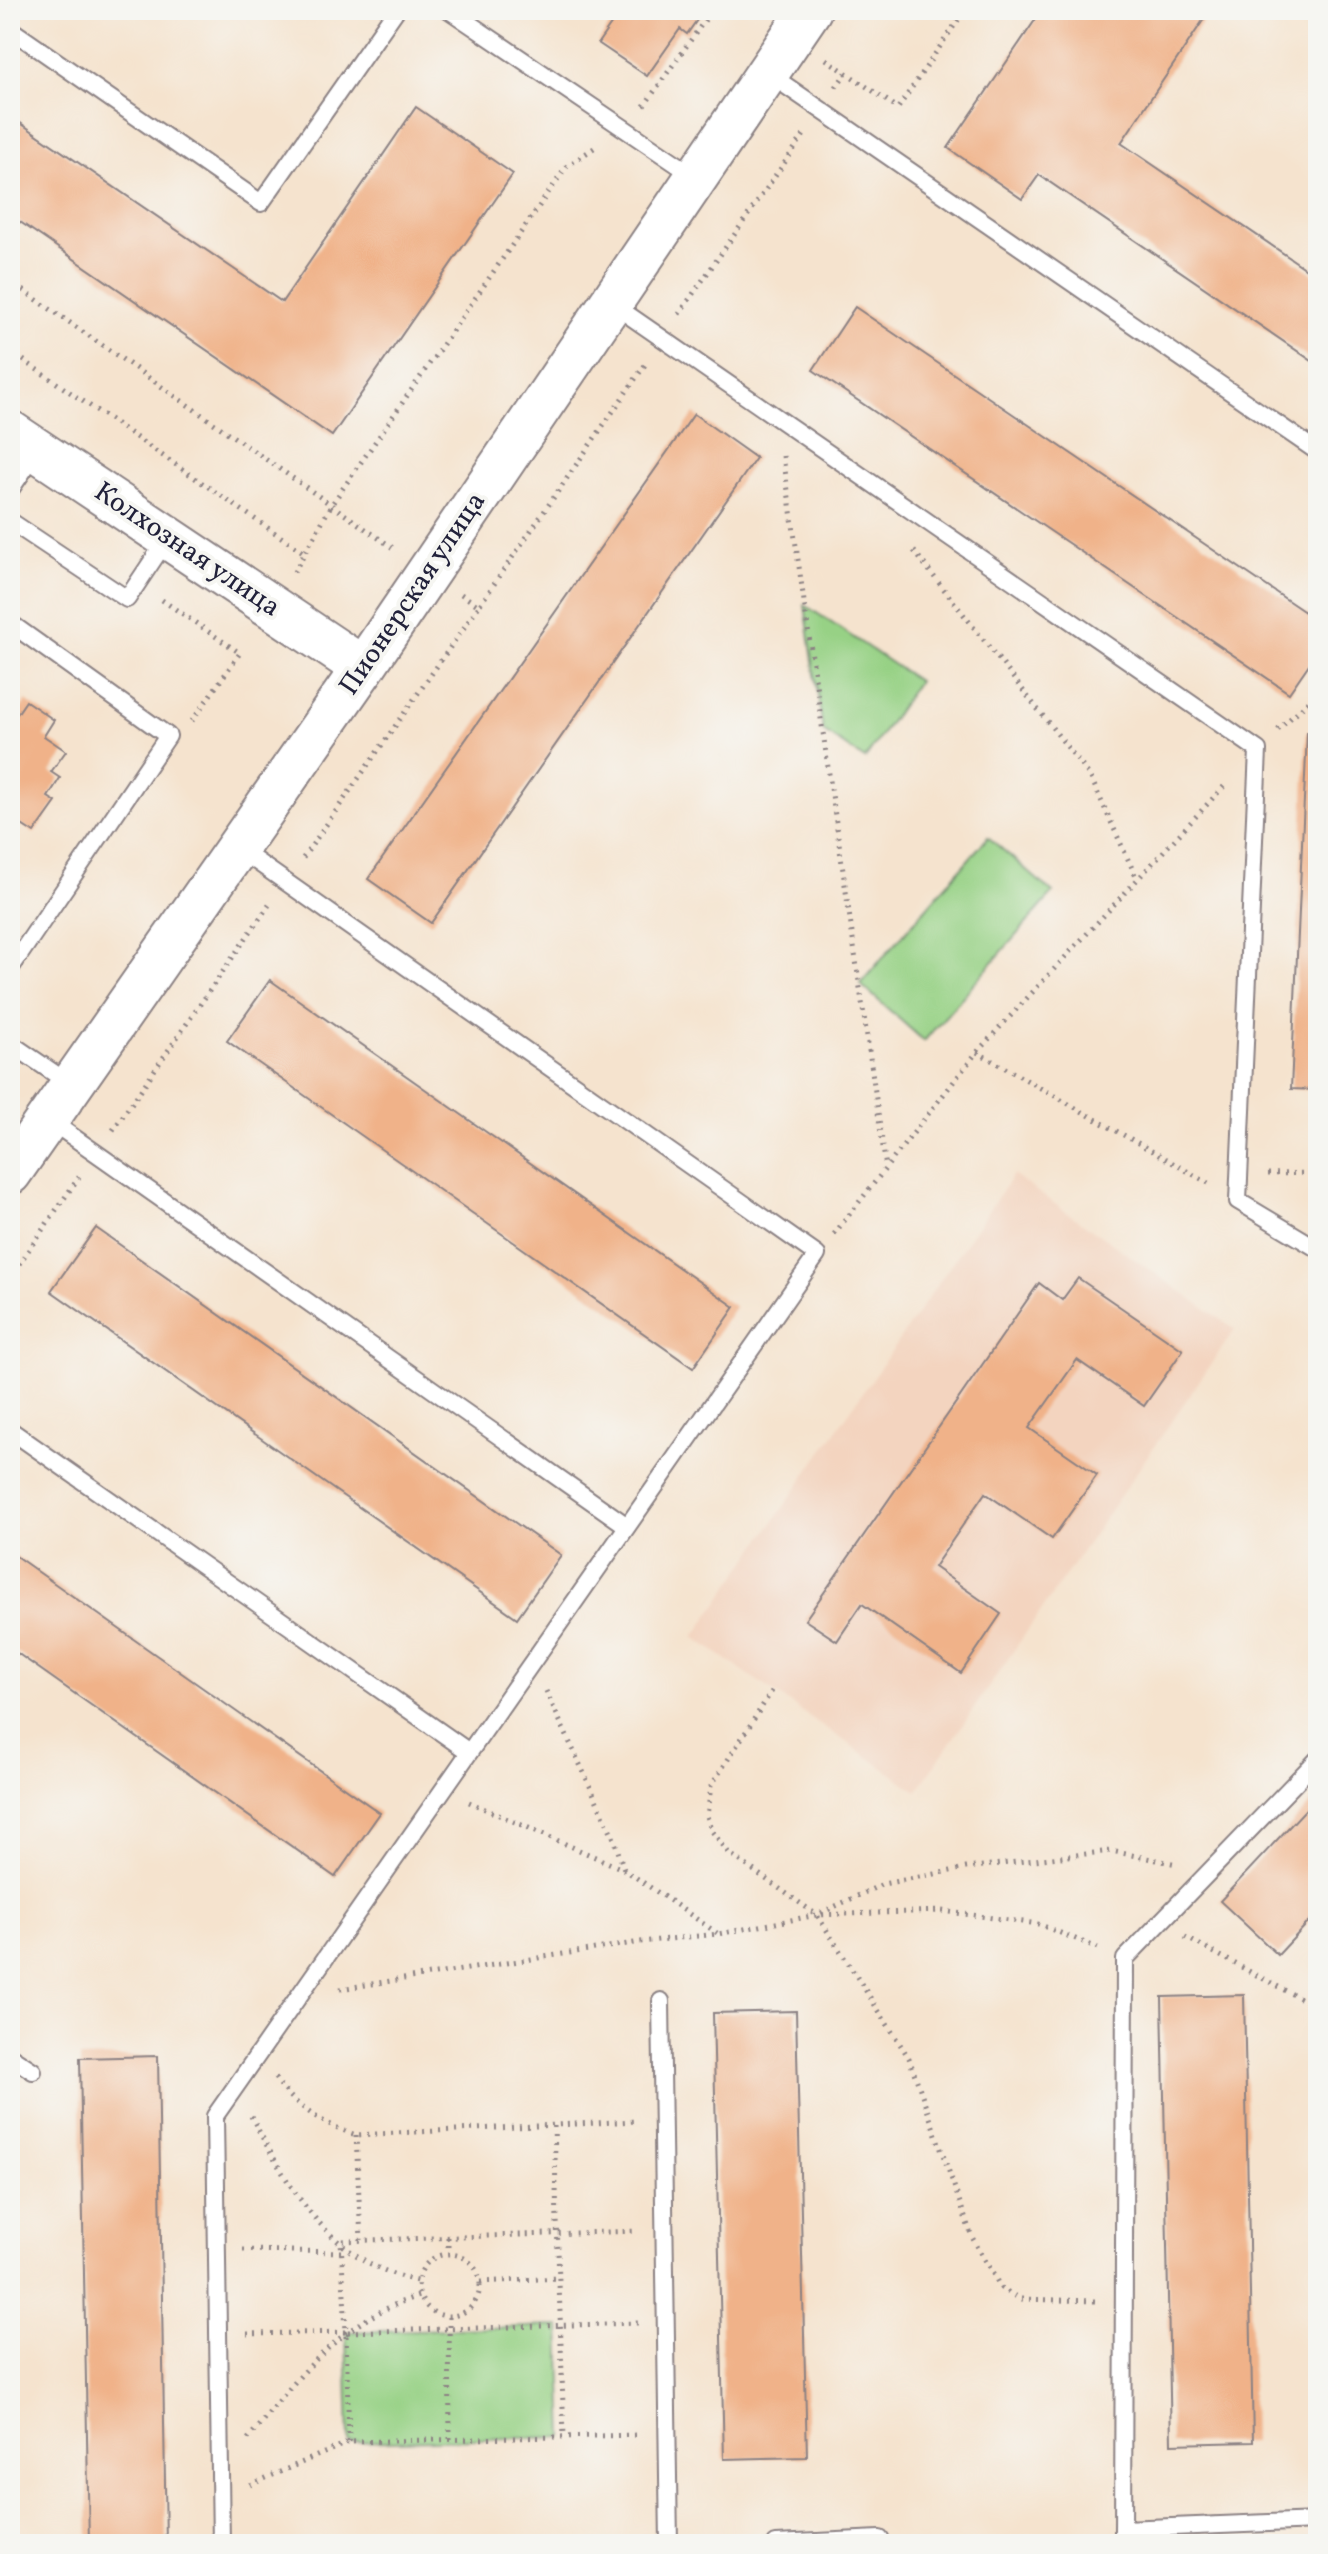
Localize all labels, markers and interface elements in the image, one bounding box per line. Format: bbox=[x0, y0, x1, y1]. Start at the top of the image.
street label: Колхозная улица bbox=[86, 473, 288, 627]
street label: Пионерская улица bbox=[330, 485, 496, 703]

